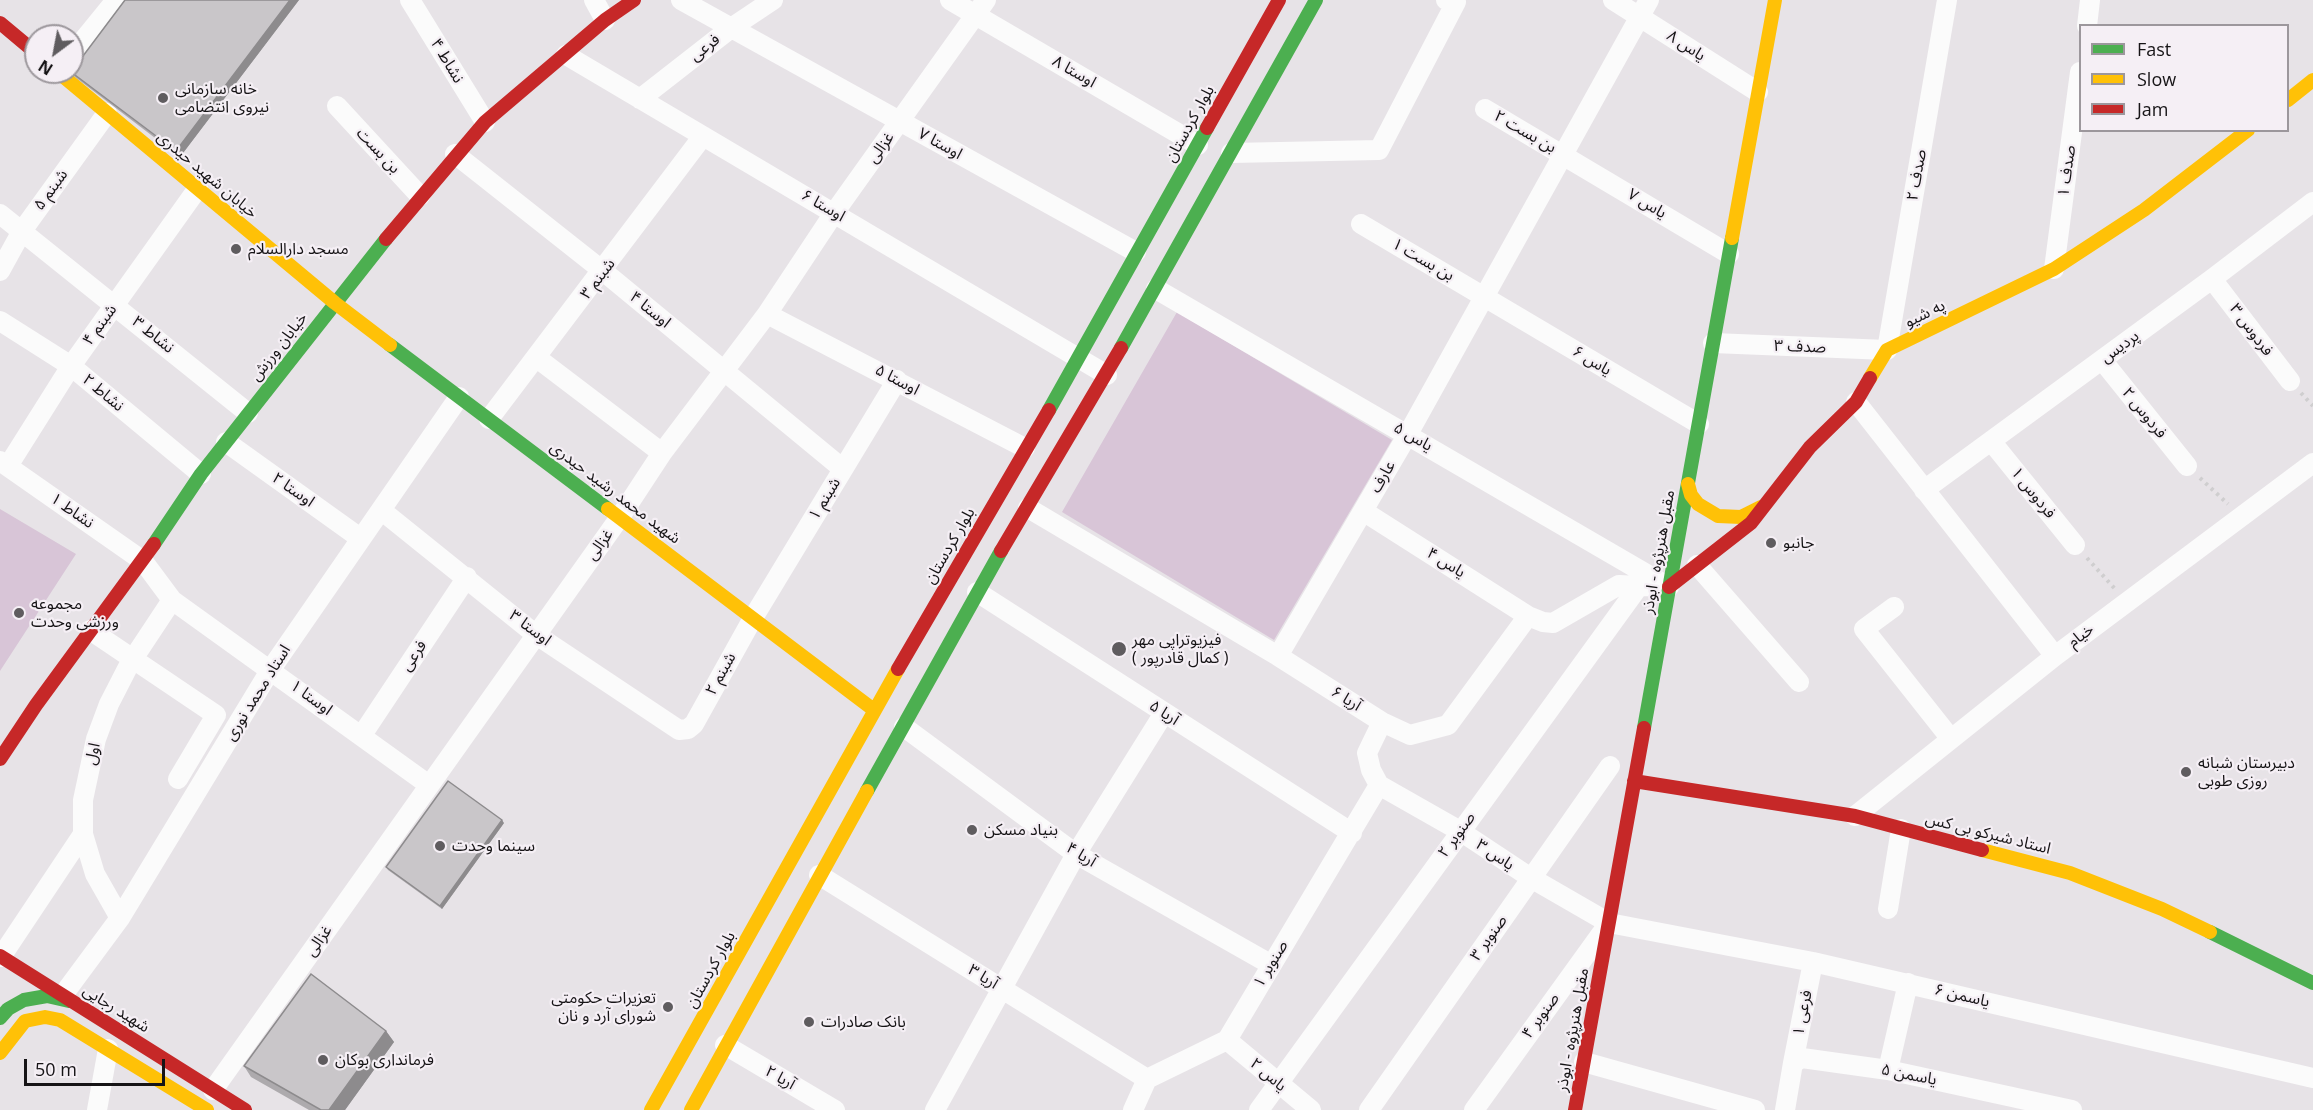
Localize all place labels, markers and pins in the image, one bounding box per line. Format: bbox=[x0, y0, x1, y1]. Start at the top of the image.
place label: خانه سازمانی نیروی انتضامی bbox=[175, 79, 269, 117]
marker: خانه سازمانی نیروی انتضامی bbox=[156, 91, 170, 105]
place label: مسجد دارالسلام bbox=[248, 239, 349, 259]
marker: مسجد دارالسلام bbox=[229, 242, 243, 256]
place label: جانبو bbox=[1783, 533, 1814, 553]
marker: جانبو bbox=[1764, 536, 1778, 550]
place label: مجموعه ورزشی وحدت bbox=[31, 594, 119, 632]
marker: مجموعه ورزشی وحدت bbox=[12, 606, 26, 620]
place label: فیزیوتراپی مهر ( کمال قادرپور ) bbox=[1132, 630, 1229, 668]
marker: فیزیوتراپی مهر ( کمال قادرپور ) bbox=[1110, 640, 1128, 658]
place label: دبیرستان شبانه روزی طوبی bbox=[2198, 753, 2295, 791]
marker: دبیرستان شبانه روزی طوبی bbox=[2179, 765, 2193, 779]
place label: بنیاد مسکن bbox=[984, 820, 1058, 840]
marker: بنیاد مسکن bbox=[965, 823, 979, 837]
place label: سینما وحدت bbox=[452, 836, 535, 856]
marker: سینما وحدت bbox=[433, 839, 447, 853]
place label: تعزیرات حکومتی شورای آرد و نان bbox=[551, 988, 656, 1026]
marker: تعزیرات حکومتی شورای آرد و نان bbox=[661, 1000, 675, 1014]
place label: بانک صادرات bbox=[821, 1012, 906, 1032]
marker: بانک صادرات bbox=[802, 1015, 816, 1029]
place label: فرمانداری بوکان bbox=[335, 1050, 434, 1070]
marker: فرمانداری بوکان bbox=[316, 1053, 330, 1067]

